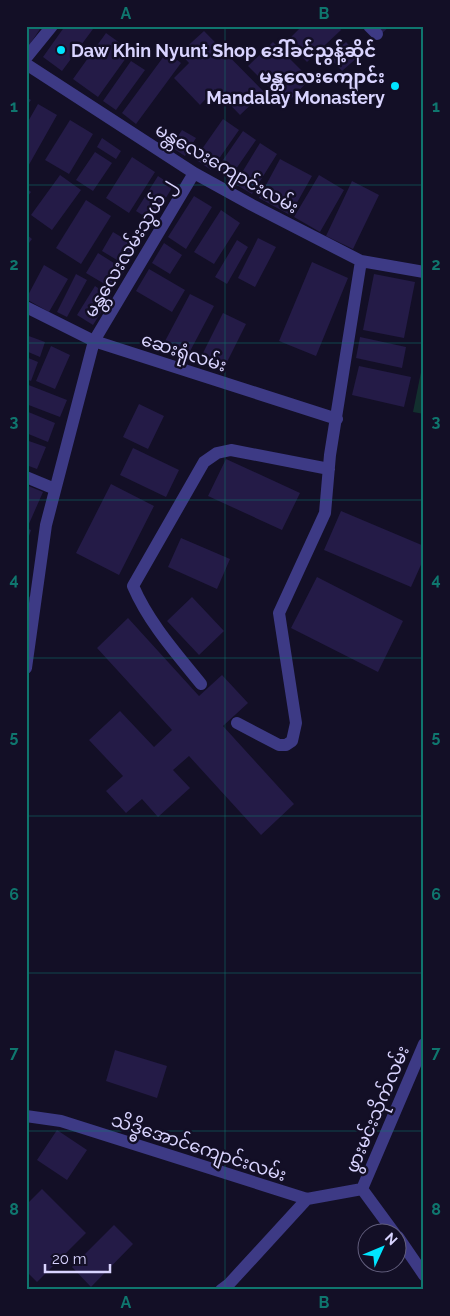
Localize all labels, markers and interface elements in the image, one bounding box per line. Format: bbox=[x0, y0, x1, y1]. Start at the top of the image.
text: A bbox=[121, 4, 132, 23]
text: B bbox=[319, 4, 330, 23]
place label: Daw Khin Nyunt Shop ဒေါ်ခင်ညွန့်ဆိုင် bbox=[71, 39, 376, 65]
marker: Daw Khin Nyunt Shop ဒေါ်ခင်ညွန့်ဆိုင် bbox=[55, 44, 67, 56]
place label: မန္တလေးကျောင်း Mandalay Monastery bbox=[206, 65, 385, 108]
marker: မန္တလေးကျောင်း Mandalay Monastery bbox=[389, 80, 401, 92]
text: 1 bbox=[10, 97, 18, 116]
text: 1 bbox=[432, 97, 440, 116]
street label: မန္တလေးကျောင်းလမ်း bbox=[149, 117, 303, 222]
street label: မန္တလေးလမ်းသွယ် ၂ bbox=[78, 174, 183, 323]
text: 2 bbox=[9, 255, 19, 274]
text: 2 bbox=[431, 255, 441, 274]
street label: ဆေးရုံလမ်း bbox=[137, 326, 230, 380]
text: 3 bbox=[10, 412, 19, 431]
text: 3 bbox=[432, 412, 441, 431]
text: 4 bbox=[9, 570, 19, 589]
text: 4 bbox=[431, 570, 441, 589]
text: 5 bbox=[10, 727, 19, 746]
text: 5 bbox=[432, 727, 441, 746]
text: 6 bbox=[9, 885, 19, 904]
text: 6 bbox=[431, 885, 441, 904]
street label: ဖွားမင်းသိုက်လမ်း bbox=[338, 1041, 418, 1178]
text: 7 bbox=[10, 1043, 19, 1062]
text: 7 bbox=[432, 1043, 441, 1062]
street label: သိဒ္ဓိအောင်ကျောင်းလမ်း bbox=[107, 1106, 290, 1190]
text: 8 bbox=[9, 1200, 19, 1219]
text: 8 bbox=[431, 1200, 441, 1219]
north arrow bbox=[358, 1224, 408, 1274]
text: N bbox=[382, 1230, 401, 1248]
scale bar bbox=[45, 1241, 110, 1273]
text: 20 m bbox=[52, 1250, 87, 1268]
text: A bbox=[121, 1293, 132, 1312]
text: B bbox=[319, 1293, 330, 1312]

